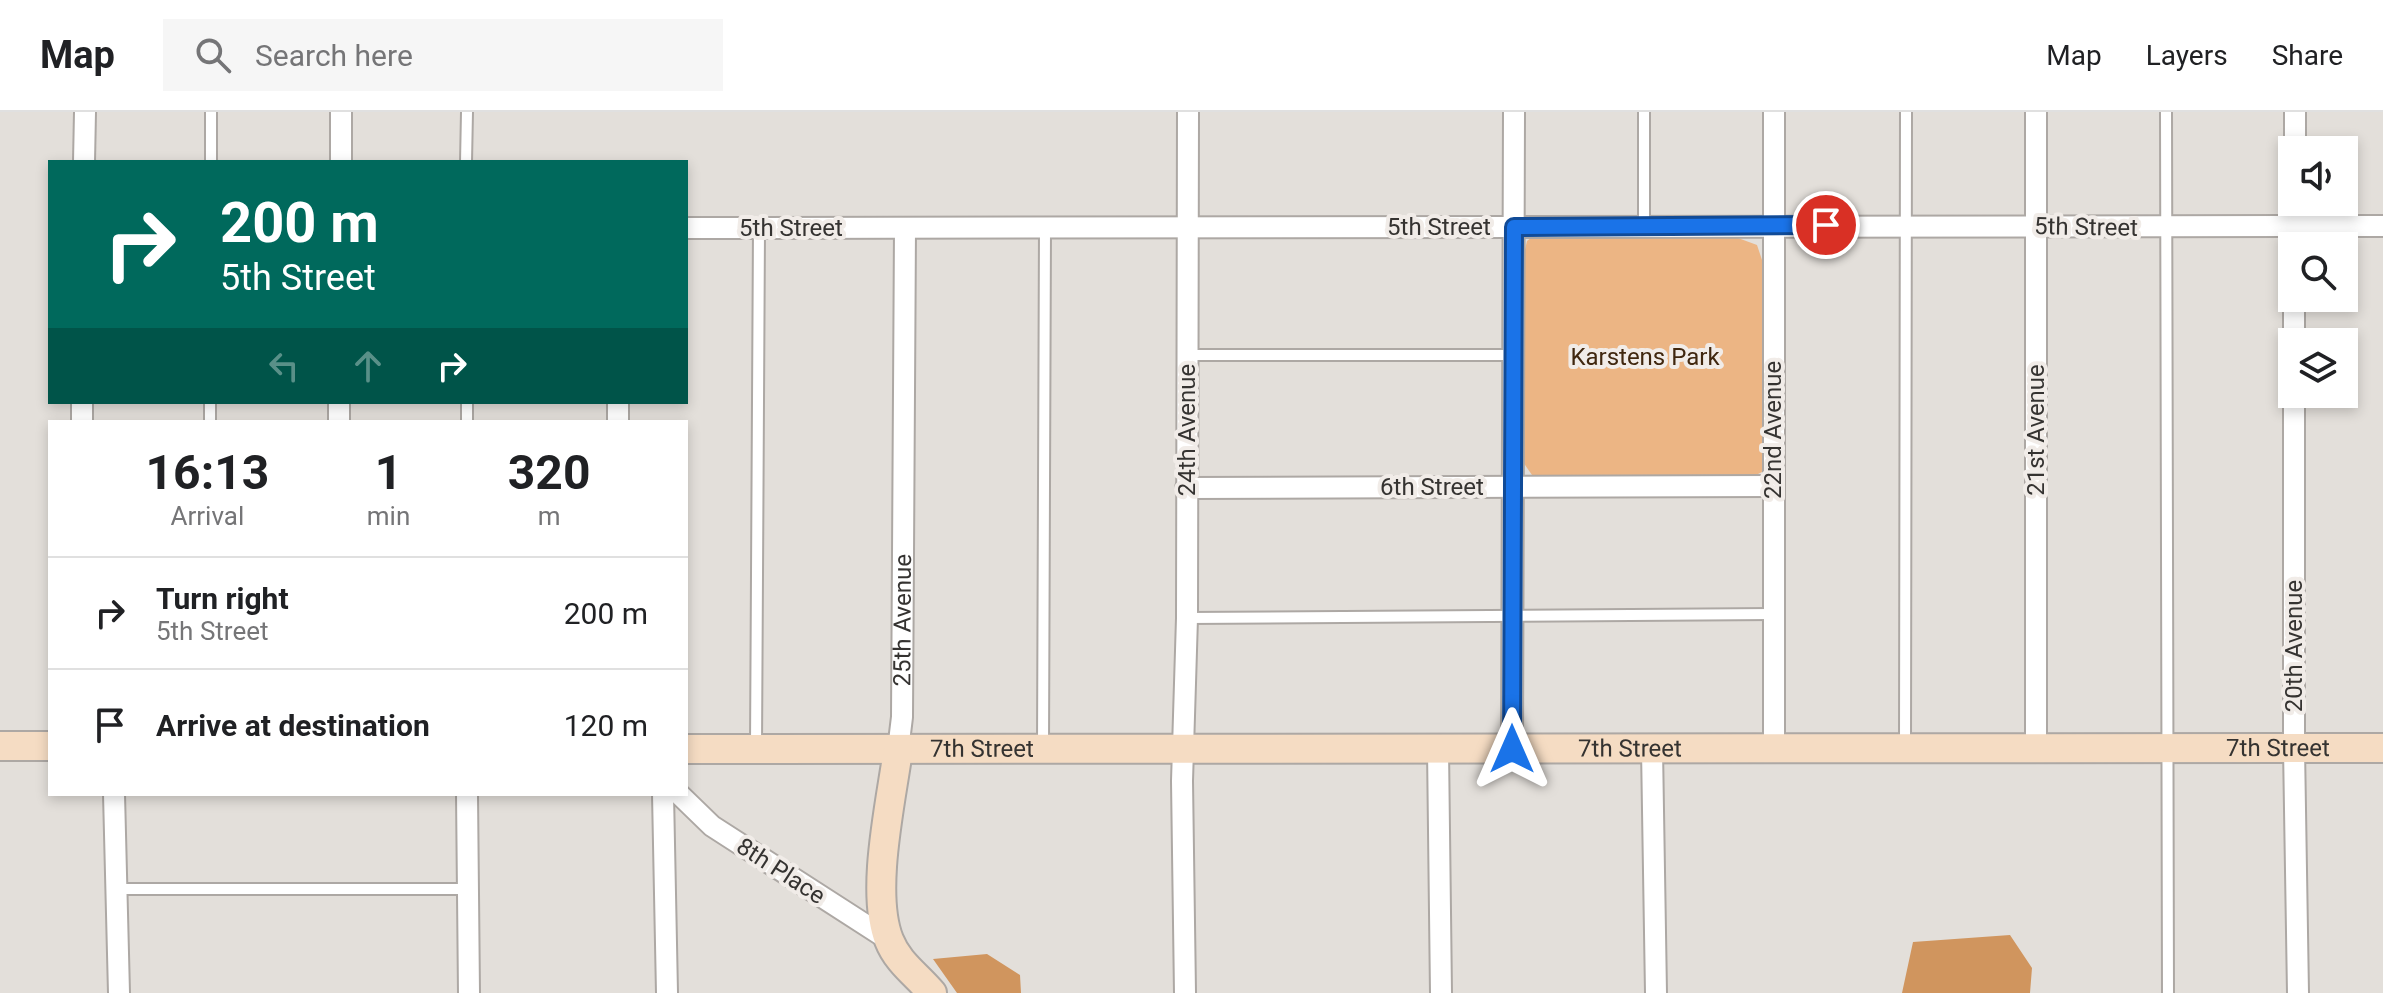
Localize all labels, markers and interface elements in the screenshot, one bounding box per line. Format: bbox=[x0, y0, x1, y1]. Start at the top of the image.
search box bbox=[163, 19, 723, 91]
text: Map bbox=[40, 33, 115, 77]
icon: search bbox=[191, 33, 235, 77]
text: Search here bbox=[255, 38, 413, 73]
text: Map bbox=[2046, 39, 2102, 72]
text: Layers bbox=[2146, 39, 2228, 72]
text: Share bbox=[2272, 39, 2343, 72]
map controls bbox=[2278, 136, 2358, 408]
button: sound bbox=[2278, 136, 2358, 216]
text: 200 m bbox=[220, 190, 379, 256]
pin bbox=[1792, 191, 1860, 259]
icon: right bbox=[88, 192, 192, 296]
icon: arrive bbox=[1804, 203, 1848, 247]
street label: 5th Street bbox=[2034, 212, 2138, 242]
street label: 5th Street bbox=[1387, 213, 1491, 241]
street label: 5th Street bbox=[739, 214, 843, 242]
button: search bbox=[2278, 232, 2358, 312]
text: 5th Street bbox=[220, 257, 376, 299]
button: layers bbox=[2278, 328, 2358, 408]
park label: Karstens Park bbox=[1570, 343, 1720, 371]
icon: left bbox=[262, 344, 306, 388]
icon: ahead bbox=[346, 344, 390, 388]
icon: right bbox=[430, 344, 474, 388]
street label: 22nd Avenue bbox=[1759, 361, 1787, 499]
street label: 24th Avenue bbox=[1173, 364, 1201, 496]
street label: 21st Avenue bbox=[2022, 364, 2050, 496]
text: 16:13 bbox=[146, 444, 269, 501]
text: 1 bbox=[375, 444, 402, 501]
text: 320 bbox=[508, 444, 590, 501]
street label: 6th Street bbox=[1380, 473, 1484, 501]
text: Arrival bbox=[171, 501, 244, 531]
text: min bbox=[367, 501, 410, 531]
text: m bbox=[538, 501, 561, 531]
street label: 25th Avenue bbox=[888, 554, 917, 687]
street label: 20th Avenue bbox=[2280, 580, 2308, 712]
text: Turn right bbox=[156, 581, 289, 616]
icon: right bbox=[88, 591, 132, 635]
text: 200 m bbox=[564, 596, 648, 631]
text: 5th Street bbox=[156, 616, 268, 646]
icon: arrive bbox=[88, 703, 132, 747]
position arrow bbox=[1470, 707, 1554, 791]
text: Arrive at destination bbox=[156, 708, 430, 743]
text: 120 m bbox=[564, 708, 648, 743]
street label: 7th Street bbox=[1578, 734, 1682, 762]
street label: 7th Street bbox=[2226, 734, 2330, 762]
street label: 7th Street bbox=[930, 735, 1034, 763]
street label: 8th Place bbox=[732, 832, 830, 910]

